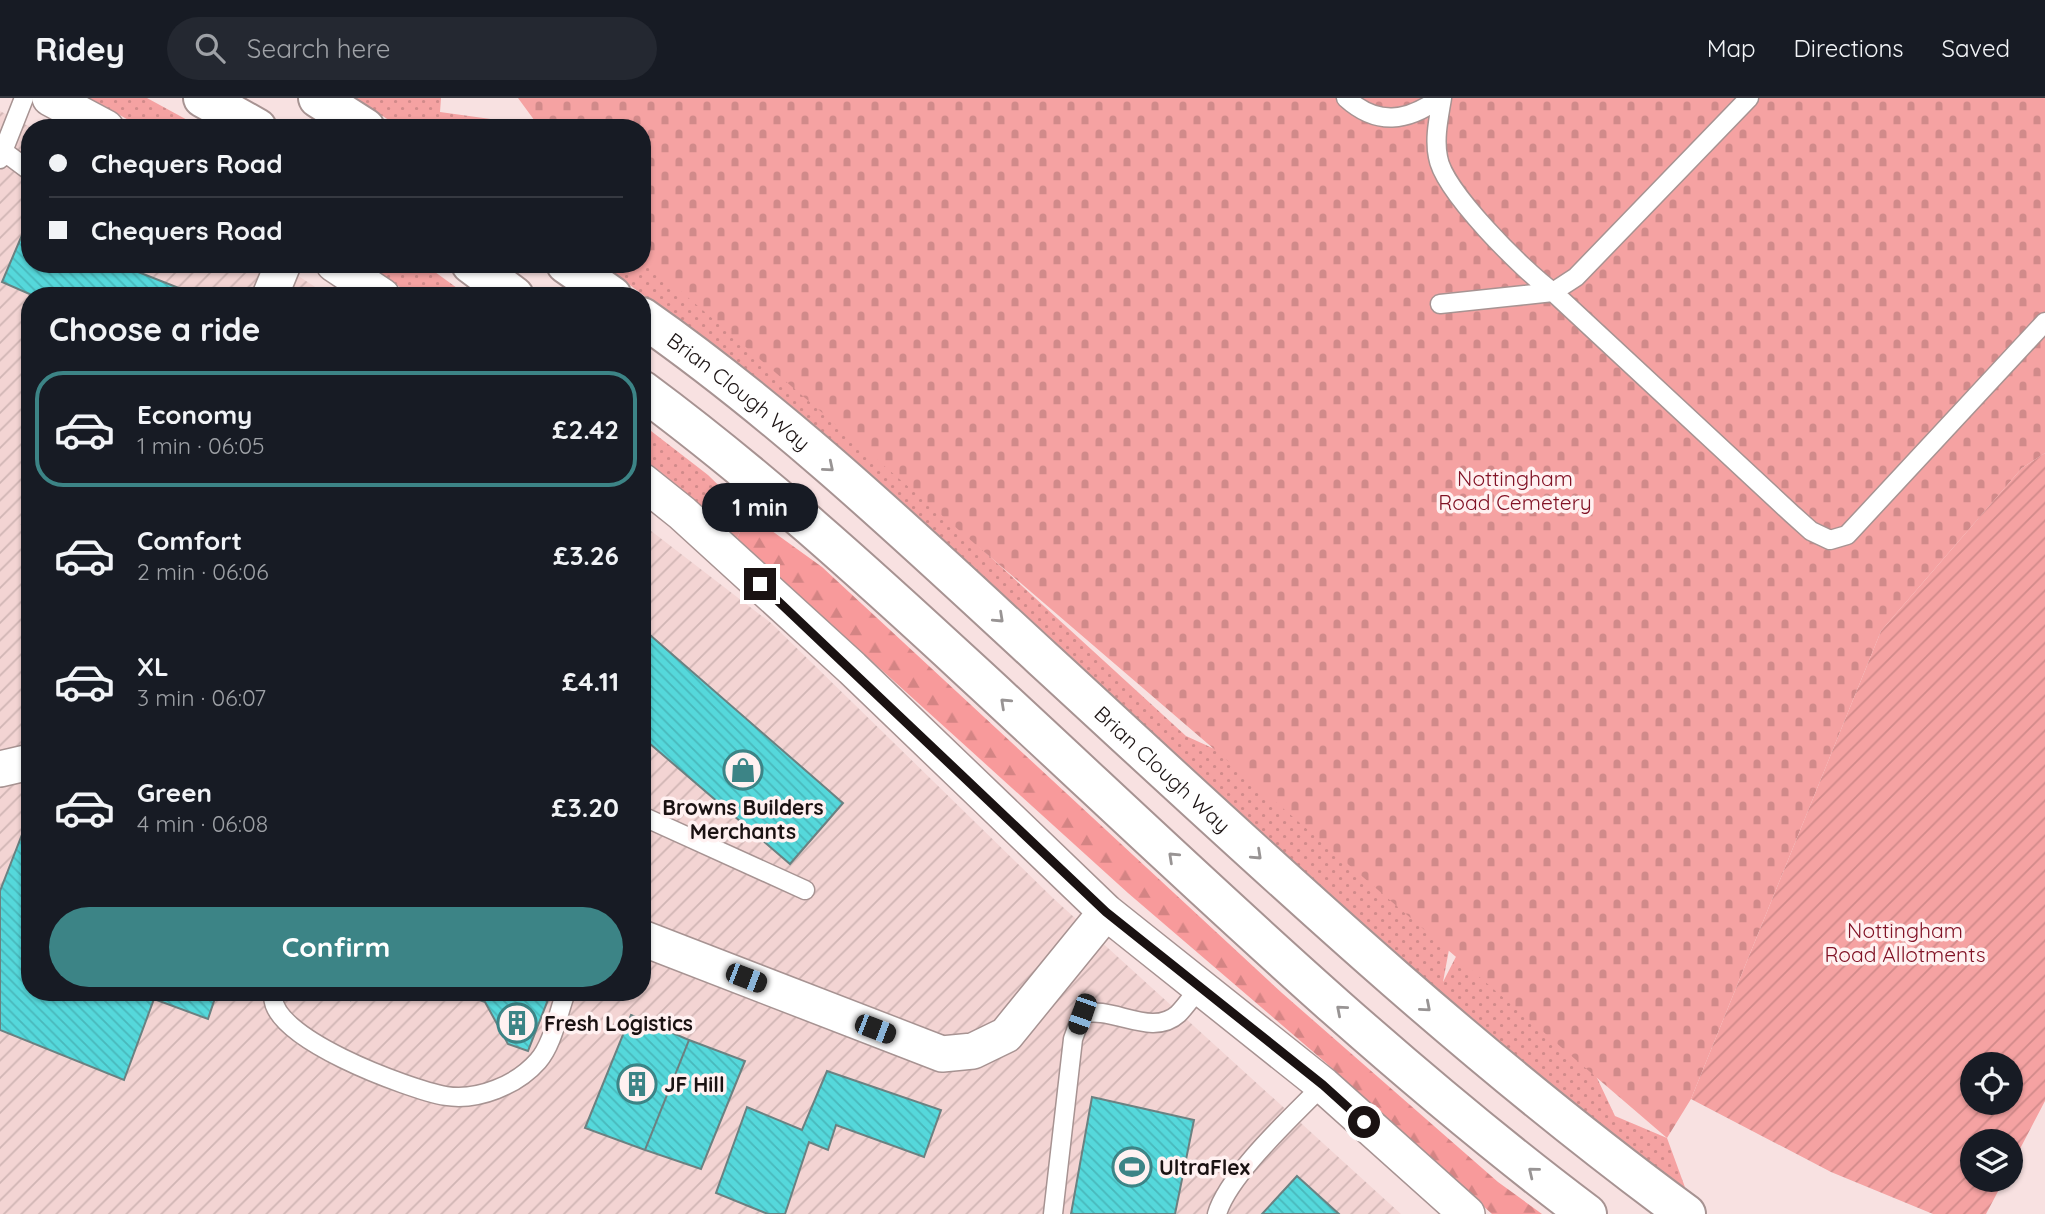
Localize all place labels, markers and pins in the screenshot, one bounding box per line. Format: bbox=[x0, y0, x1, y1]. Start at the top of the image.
shop icon: Browns Builders Merchants bbox=[722, 749, 764, 791]
place label: Browns Builders Merchants bbox=[662, 794, 824, 844]
building icon: Fresh Logistics bbox=[496, 1002, 538, 1044]
place label: Fresh Logistics bbox=[544, 1010, 693, 1036]
building icon: JF Hill bbox=[616, 1063, 658, 1105]
place label: JF Hill bbox=[664, 1071, 725, 1097]
sports icon: UltraFlex bbox=[1111, 1146, 1153, 1188]
place label: UltraFlex bbox=[1159, 1154, 1250, 1180]

